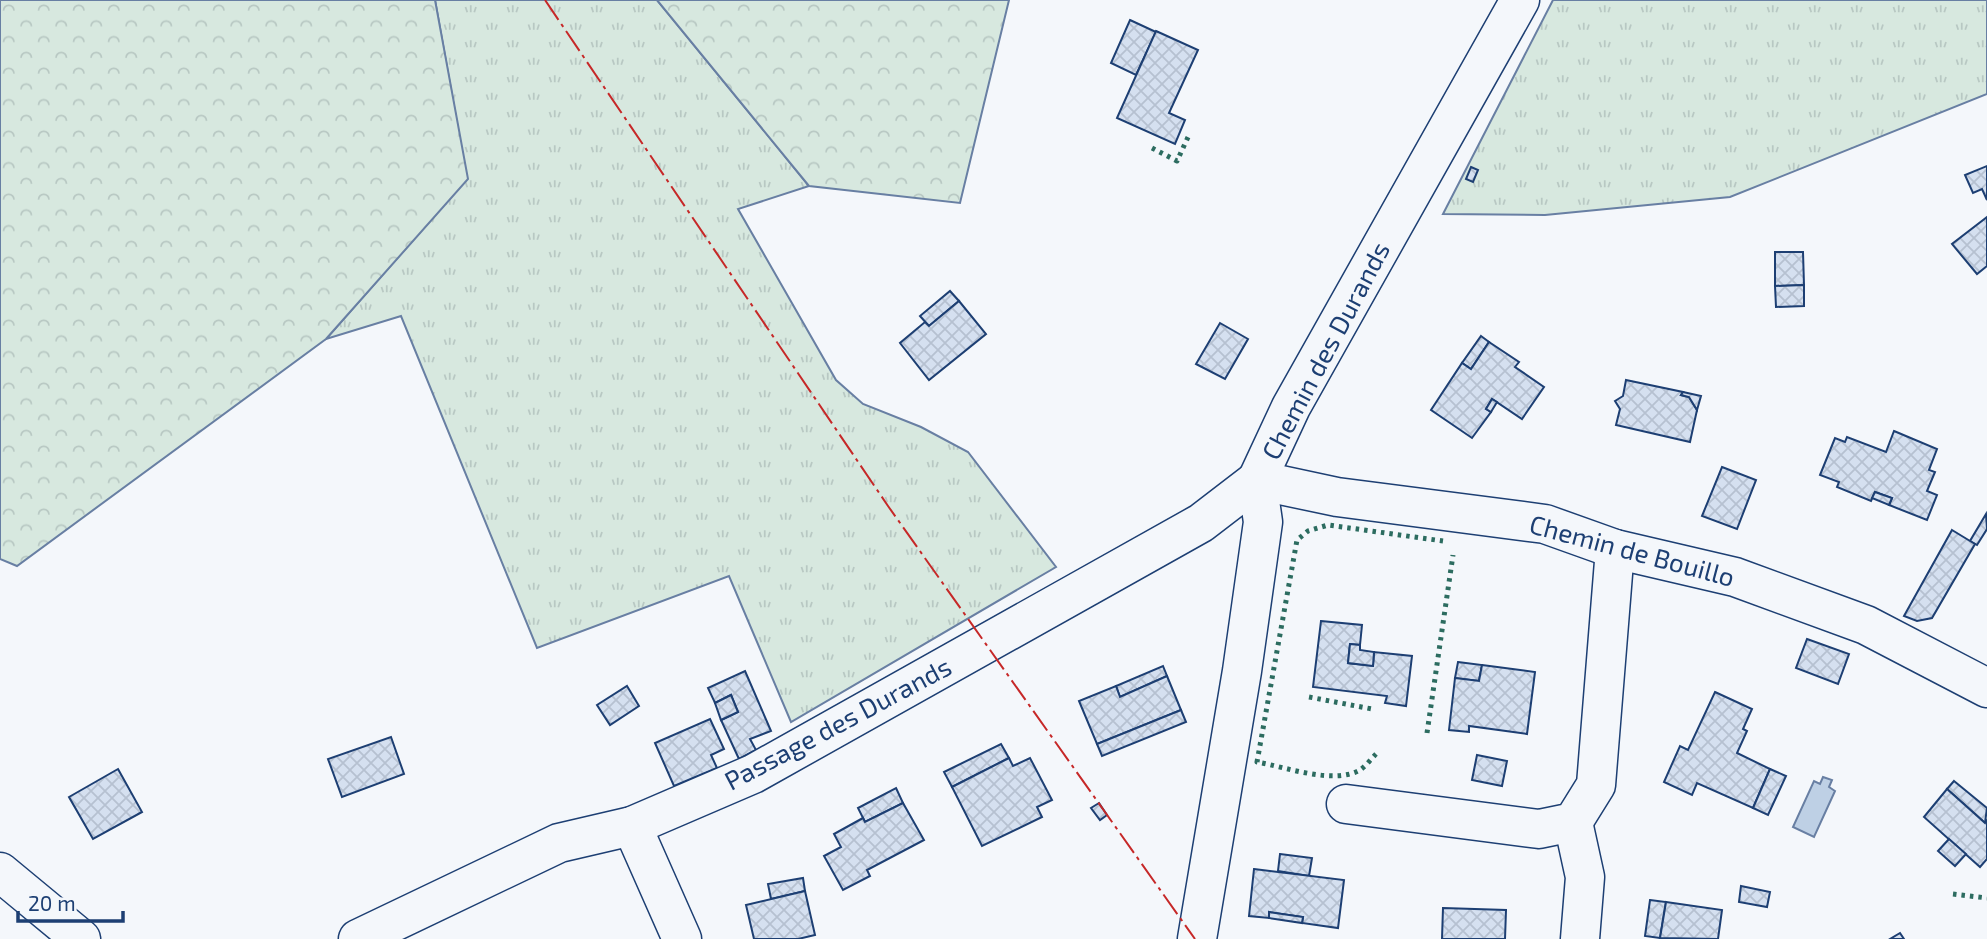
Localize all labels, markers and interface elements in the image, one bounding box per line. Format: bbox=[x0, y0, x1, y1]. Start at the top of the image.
street label: Chemin des Durands bbox=[1254, 236, 1395, 464]
street label: Chemin de Bouillo bbox=[1526, 507, 1738, 592]
street label: Passage des Durands bbox=[719, 650, 956, 796]
scale bar bbox=[18, 880, 122, 924]
text: 20 m bbox=[28, 890, 76, 915]

